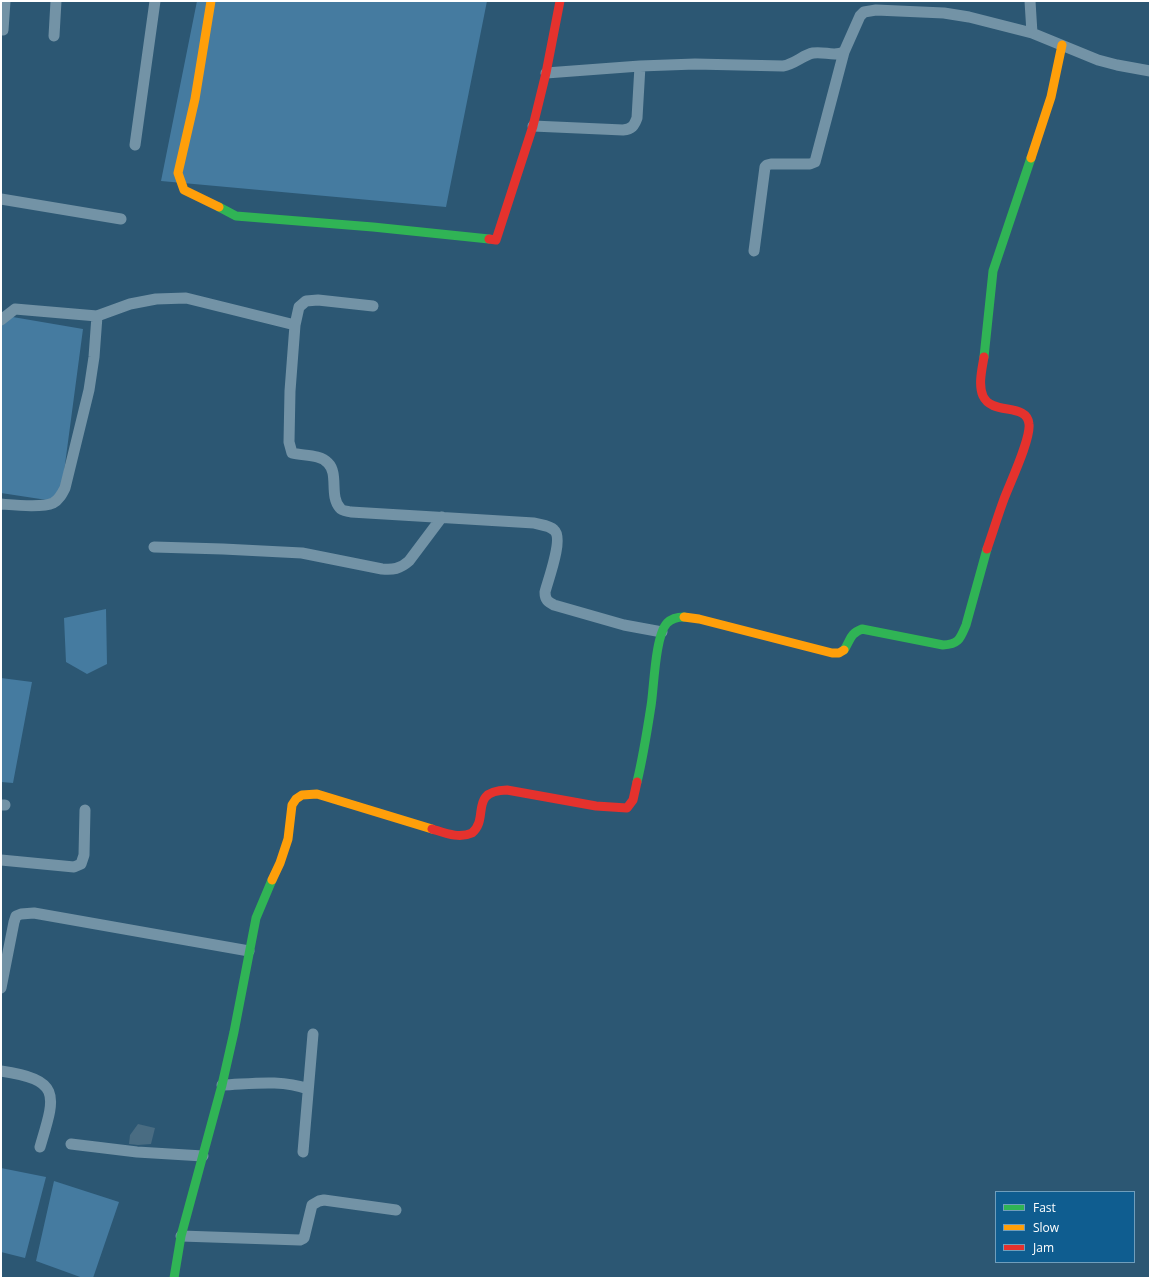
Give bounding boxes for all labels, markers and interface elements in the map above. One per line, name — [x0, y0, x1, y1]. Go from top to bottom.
legend — [995, 1191, 1135, 1263]
text: Fast — [1033, 1199, 1056, 1216]
text: Slow — [1033, 1219, 1059, 1236]
text: Jam — [1033, 1239, 1054, 1256]

